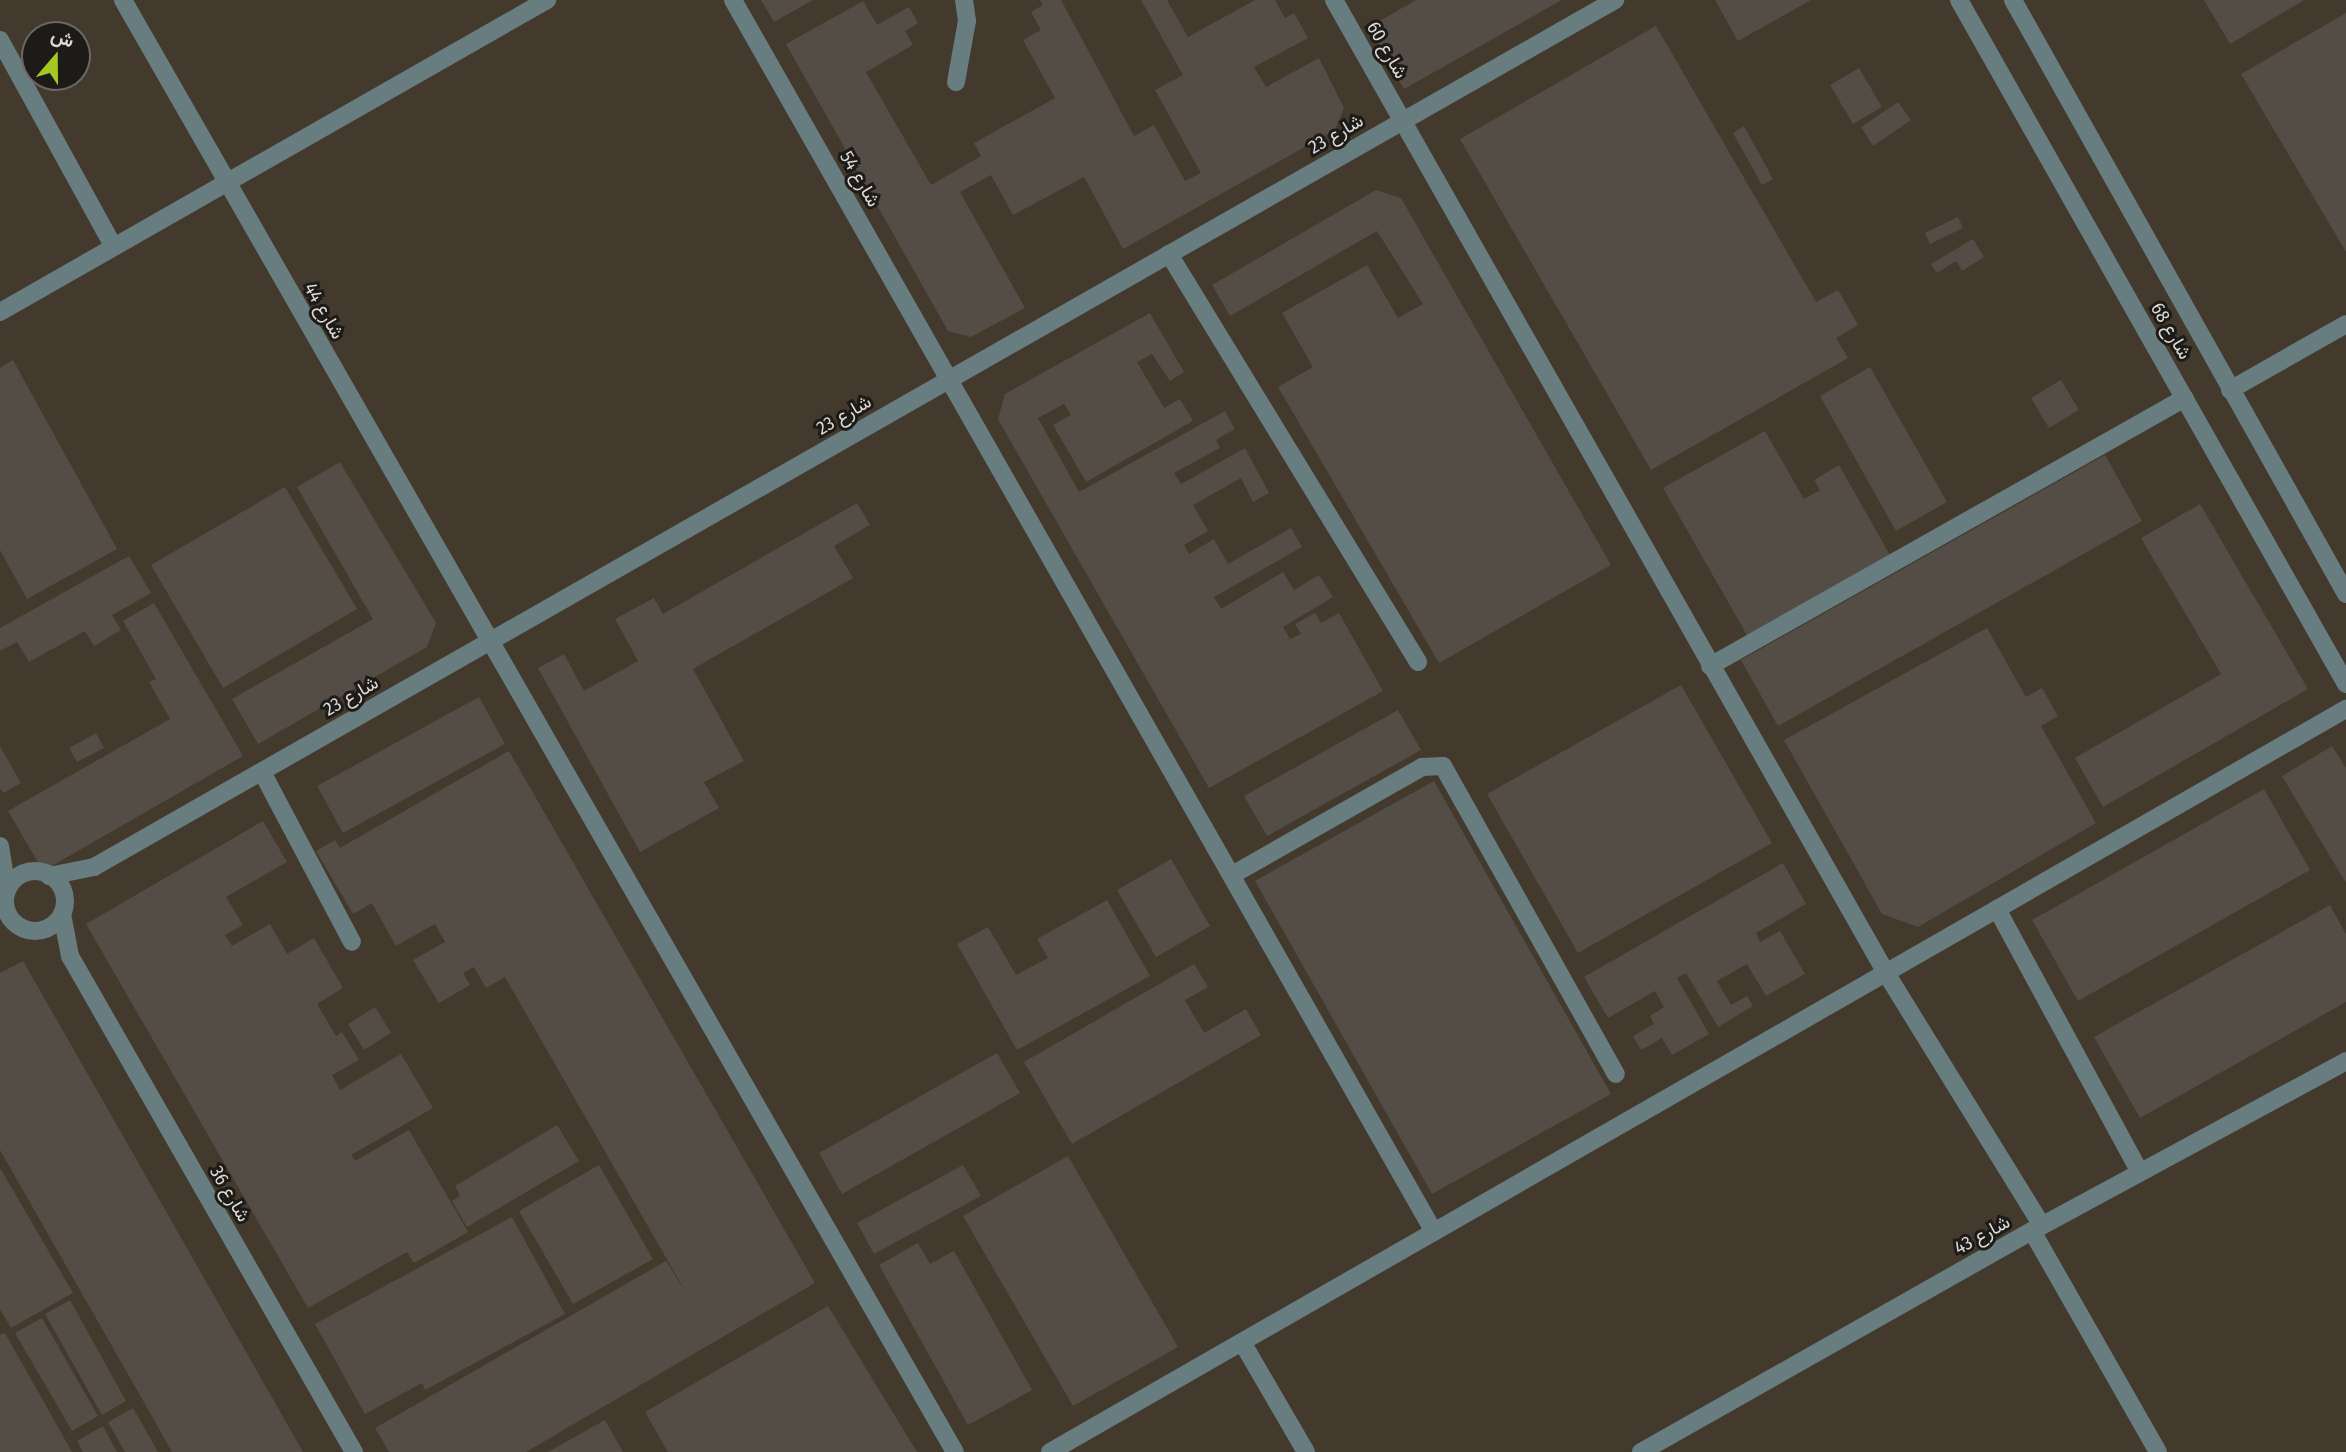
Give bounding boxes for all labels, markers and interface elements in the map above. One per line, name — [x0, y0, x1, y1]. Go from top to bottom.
street label: شارع 60 — [1362, 17, 1412, 83]
north arrow — [21, 21, 91, 91]
text: ش — [48, 23, 77, 52]
street label: شارع 23 — [1304, 109, 1368, 159]
street label: شارع 54 — [835, 147, 885, 211]
street label: شارع 44 — [299, 279, 349, 343]
street label: شارع 68 — [2146, 299, 2196, 363]
street label: شارع 23 — [812, 390, 876, 440]
street label: شارع 23 — [319, 671, 383, 721]
street label: شارع 36 — [205, 1162, 255, 1226]
street label: شارع 43 — [1950, 1210, 2014, 1260]

